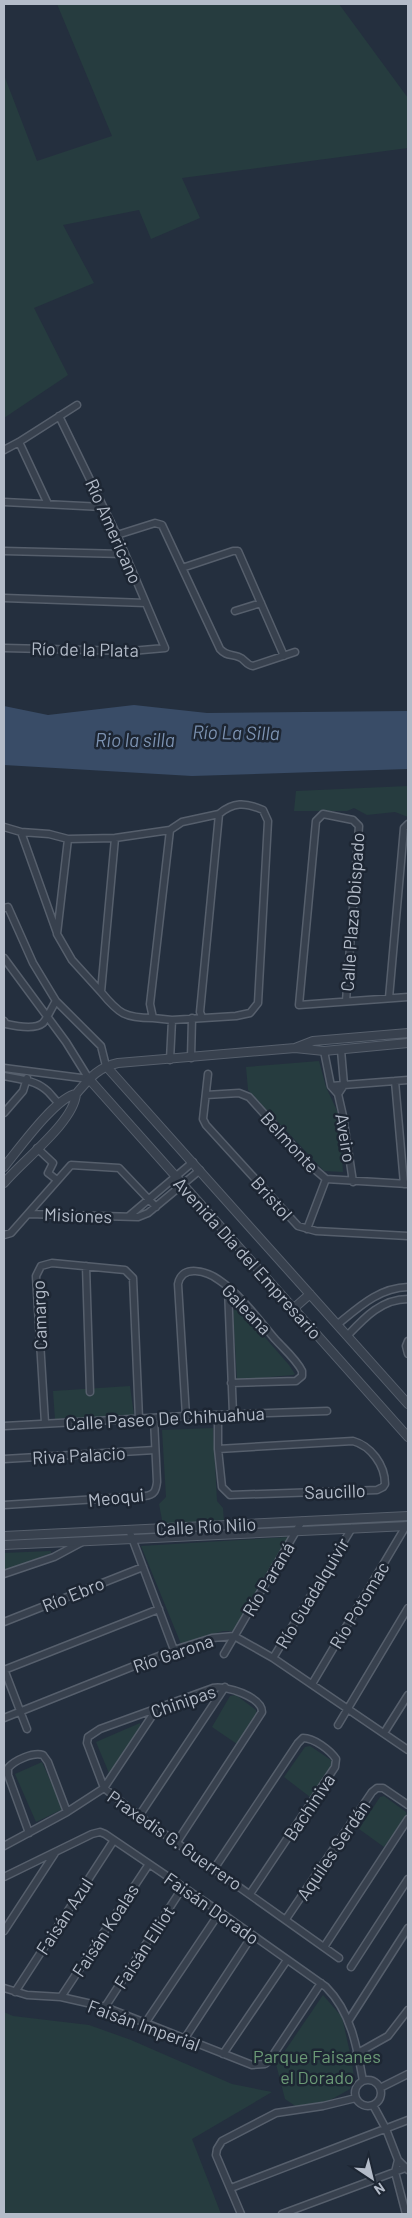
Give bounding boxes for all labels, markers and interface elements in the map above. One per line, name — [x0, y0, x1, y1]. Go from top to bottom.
street label: Río Americano — [81, 475, 147, 587]
street label: Río de la Plata — [31, 637, 139, 661]
water label: Río La Silla — [192, 720, 280, 744]
water label: Rio la silla — [95, 728, 175, 751]
street label: Calle Plaza Obispado — [335, 832, 369, 992]
street label: Belmonte — [256, 1107, 324, 1177]
street label: Aveiro — [331, 1112, 361, 1164]
street label: Avenida Día del Empresario — [169, 1172, 327, 1344]
street label: Bristol — [247, 1172, 297, 1224]
street label: Misiones — [44, 1203, 112, 1227]
street label: Galeana — [218, 1279, 276, 1339]
street label: Camargo — [27, 1280, 51, 1350]
street label: Calle Paseo De Chihuahua — [65, 1402, 265, 1434]
street label: Riva Palacio — [32, 1442, 126, 1468]
street label: Saucillo — [304, 1479, 366, 1503]
street label: Meoqui — [87, 1483, 145, 1511]
street label: Calle Río Nilo — [155, 1512, 257, 1540]
street label: Río Guadalquivir — [270, 1533, 354, 1652]
street label: Río Paraná — [237, 1538, 299, 1620]
street label: Río Potomac — [324, 1557, 394, 1653]
street label: Río Ebro — [39, 1572, 107, 1616]
street label: Río Garona — [130, 1629, 216, 1677]
street label: Chinipas — [148, 1680, 218, 1722]
street label: Bachiniva — [279, 1769, 339, 1845]
street label: Praxedis G. Guerrero — [103, 1785, 247, 1895]
street label: Aquiles Serdán — [291, 1796, 375, 1904]
street label: Faisán Dorado — [160, 1867, 264, 1949]
street label: Faisán Azul — [31, 1873, 97, 1959]
street label: Faisán Koalas — [67, 1879, 143, 1981]
street label: Faisán Elliot — [109, 1901, 179, 1993]
street label: Faisán Imperial — [85, 1994, 203, 2056]
park label: Parque Faisanes el Dorado — [253, 2045, 381, 2088]
north arrow — [347, 2153, 397, 2203]
text: N — [371, 2179, 388, 2199]

